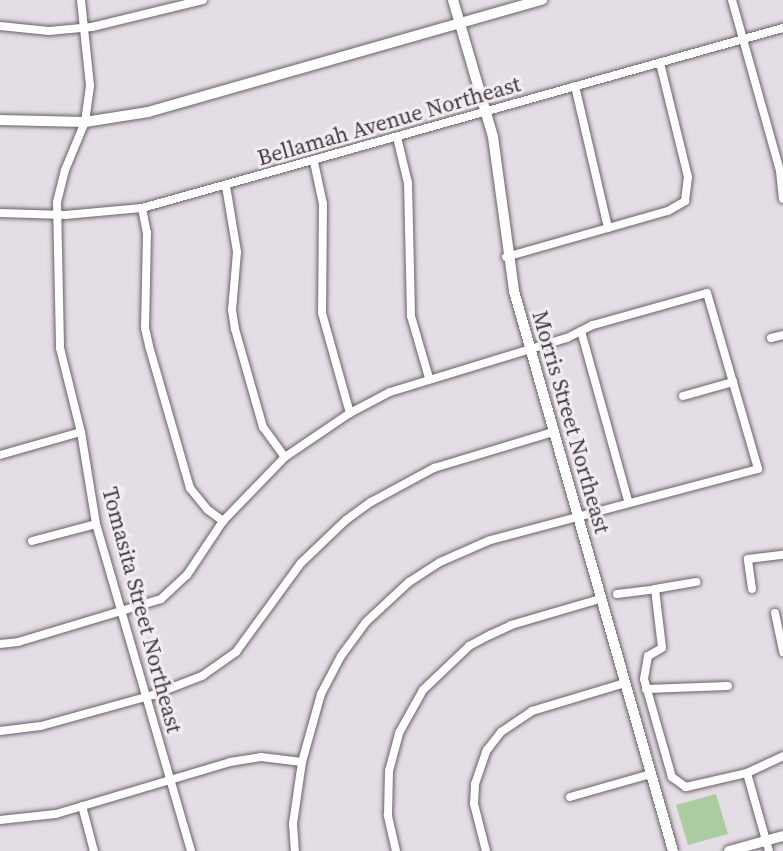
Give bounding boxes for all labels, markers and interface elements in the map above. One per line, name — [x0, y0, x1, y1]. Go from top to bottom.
street label: Bellamah Avenue Northeast — [254, 71, 524, 171]
street label: Morris Street Northeast — [527, 308, 615, 536]
street label: Tomasita Street Northeast — [96, 484, 188, 736]

